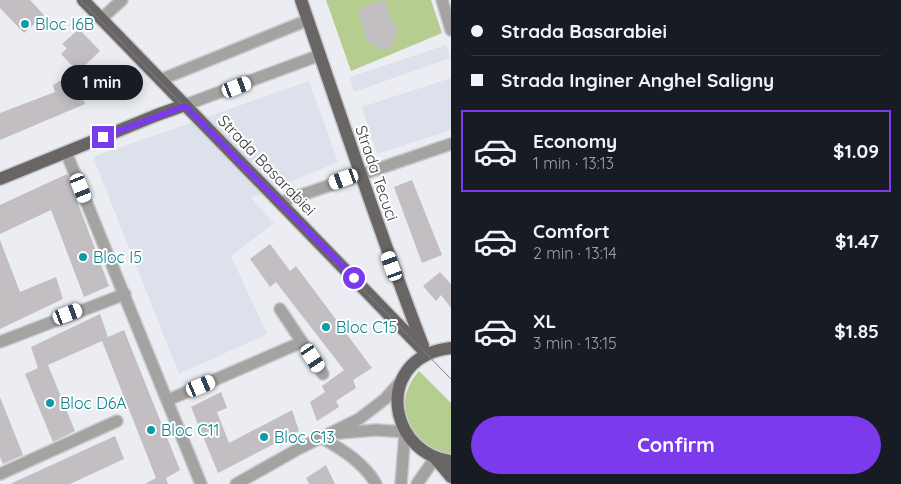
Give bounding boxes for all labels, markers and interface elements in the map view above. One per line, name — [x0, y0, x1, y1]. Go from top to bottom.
place label: Bloc I6B — [35, 14, 94, 34]
marker: Bloc I6B — [19, 18, 31, 30]
text: Strada Basarabiei — [501, 19, 667, 43]
callout: 1 min — [62, 64, 144, 100]
text: Strada Inginer Anghel Saligny — [501, 68, 774, 92]
text: 1 min — [83, 72, 121, 92]
car — [220, 75, 253, 99]
street label: Strada Basarabiei — [214, 110, 320, 220]
street label: Strada Tecuci — [351, 123, 403, 223]
route end — [92, 126, 114, 148]
icon: car — [473, 129, 518, 174]
text: Economy — [533, 129, 617, 153]
text: $1.09 — [833, 139, 879, 163]
text: 1 min · 13:13 — [533, 153, 614, 173]
car — [327, 167, 360, 191]
car — [68, 171, 93, 205]
icon: car — [473, 219, 518, 264]
text: Comfort — [533, 219, 610, 243]
text: $1.47 — [835, 229, 879, 253]
text: 2 min · 13:14 — [533, 243, 617, 263]
place label: Bloc I5 — [93, 247, 142, 267]
car — [379, 249, 404, 283]
marker: Bloc I5 — [77, 251, 89, 263]
route start — [343, 267, 365, 289]
car — [51, 302, 84, 326]
icon: car — [473, 309, 518, 354]
text: XL — [533, 309, 556, 333]
place label: Bloc C15 — [336, 317, 397, 337]
text: $1.85 — [834, 319, 879, 343]
marker: Bloc C15 — [320, 321, 332, 333]
text: 3 min · 13:15 — [533, 333, 617, 353]
car — [298, 341, 327, 375]
car — [184, 373, 217, 399]
place label: Bloc D6A — [60, 393, 127, 413]
marker: Bloc D6A — [44, 397, 56, 409]
button: Confirm — [471, 416, 881, 474]
place label: Bloc C11 — [161, 420, 220, 440]
marker: Bloc C11 — [145, 424, 157, 436]
place label: Bloc C13 — [274, 427, 335, 447]
marker: Bloc C13 — [258, 431, 270, 443]

